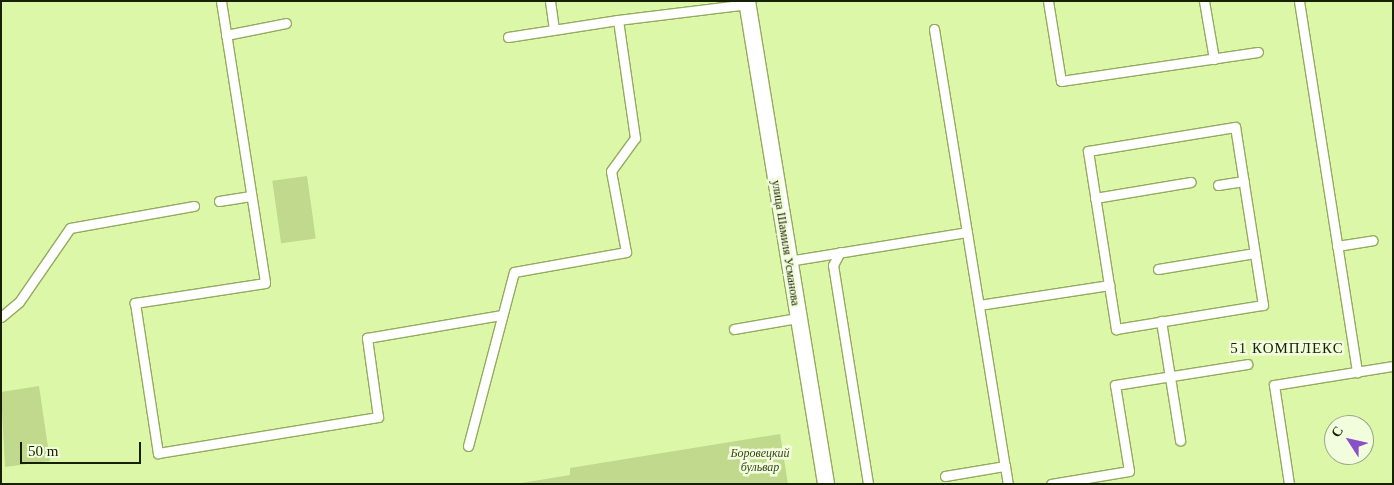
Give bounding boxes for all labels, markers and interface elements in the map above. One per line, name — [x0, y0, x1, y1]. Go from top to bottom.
street label: улица Шамиля Усманова — [768, 179, 802, 307]
district label: 51 КОМПЛЕКС — [1229, 340, 1345, 358]
north arrow — [1324, 415, 1374, 465]
text: С — [1328, 423, 1346, 440]
scale bar — [22, 432, 144, 464]
text: 50 m — [28, 443, 58, 459]
park label: Боровецкий бульвар — [730, 447, 790, 475]

